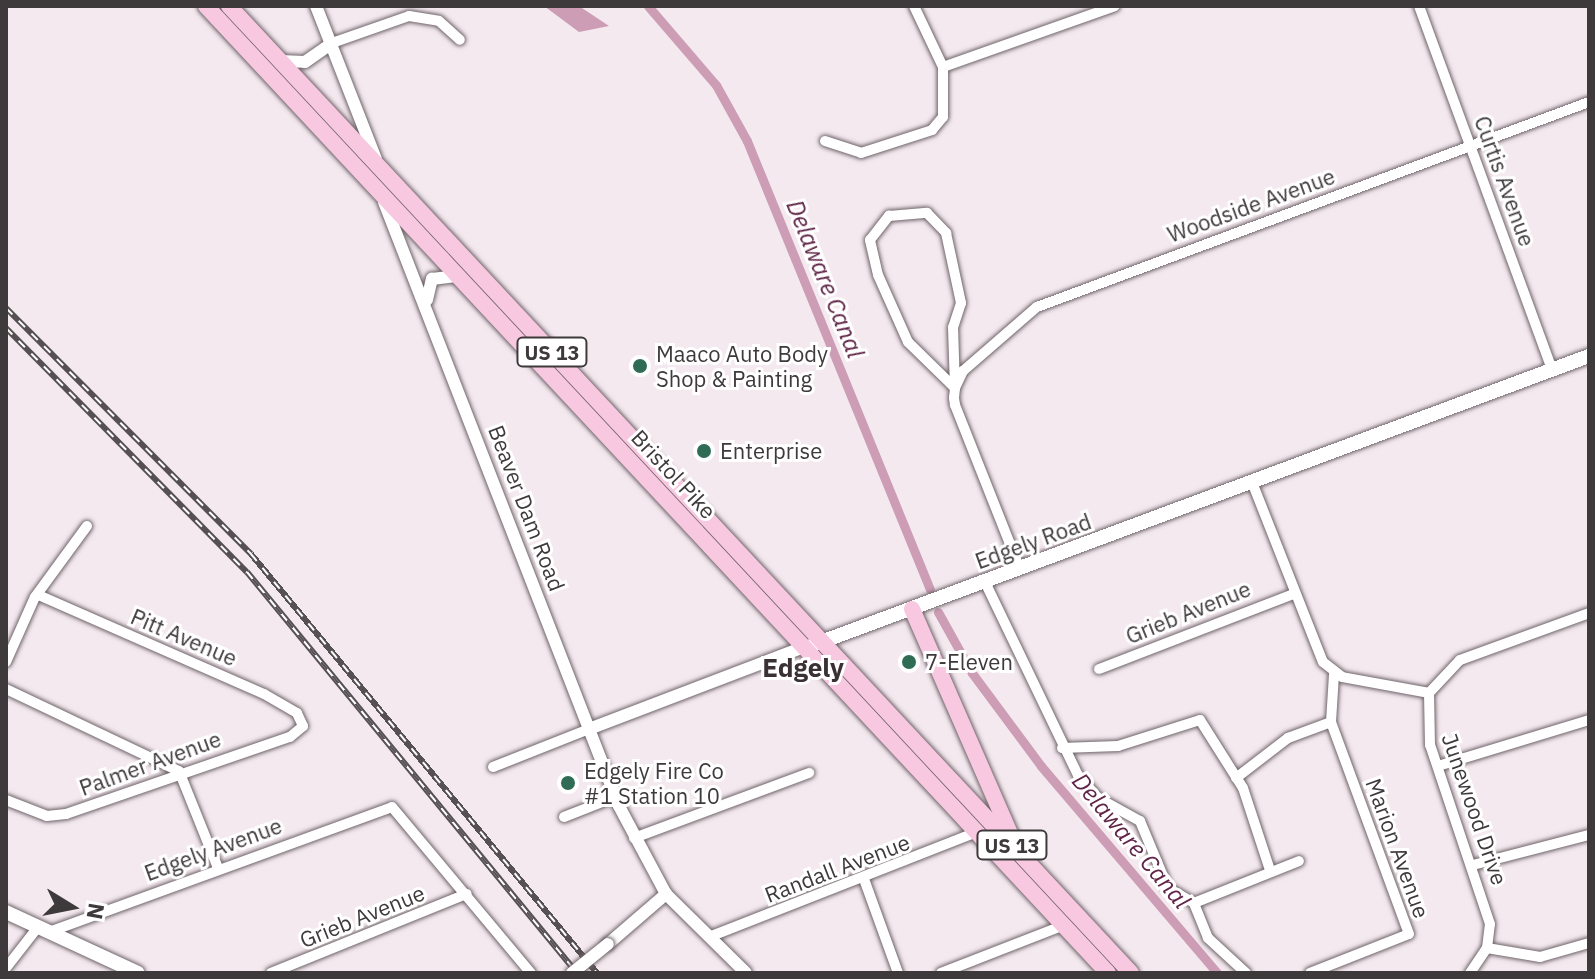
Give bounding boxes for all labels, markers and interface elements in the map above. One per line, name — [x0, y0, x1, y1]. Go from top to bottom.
street label: Curtis Avenue — [1469, 112, 1541, 250]
street label: Woodside Avenue — [1164, 162, 1338, 248]
water label: Delaware Canal — [780, 196, 870, 362]
road number: US 13 — [516, 336, 588, 368]
place label: Maaco Auto Body Shop & Painting — [656, 340, 828, 392]
marker: Maaco Auto Body Shop & Painting — [631, 357, 649, 375]
street label: Beaver Dam Road — [483, 421, 571, 595]
street label: Bristol Pike — [626, 424, 722, 524]
place label: Enterprise — [720, 438, 822, 464]
marker: Enterprise — [695, 442, 713, 460]
street label: Edgely Road — [971, 508, 1095, 574]
street label: Grieb Avenue — [1122, 575, 1254, 649]
street label: Pitt Avenue — [127, 603, 241, 671]
place label: 7-Eleven — [925, 649, 1013, 675]
district label: Edgely — [762, 652, 844, 684]
marker: 7-Eleven — [900, 653, 918, 671]
street label: Palmer Avenue — [76, 725, 224, 801]
street label: Junewood Drive — [1437, 730, 1513, 888]
place label: Edgely Fire Co #1 Station 10 — [584, 757, 724, 808]
water label: Delaware Canal — [1066, 767, 1196, 915]
marker: Edgely Fire Co #1 Station 10 — [559, 774, 577, 792]
street label: Marion Avenue — [1361, 775, 1435, 921]
street label: Edgely Avenue — [141, 812, 285, 886]
street label: Randall Avenue — [761, 828, 913, 908]
road number: US 13 — [976, 829, 1048, 861]
north arrow — [32, 867, 112, 947]
street label: Grieb Avenue — [296, 879, 428, 953]
text: N — [80, 901, 112, 922]

